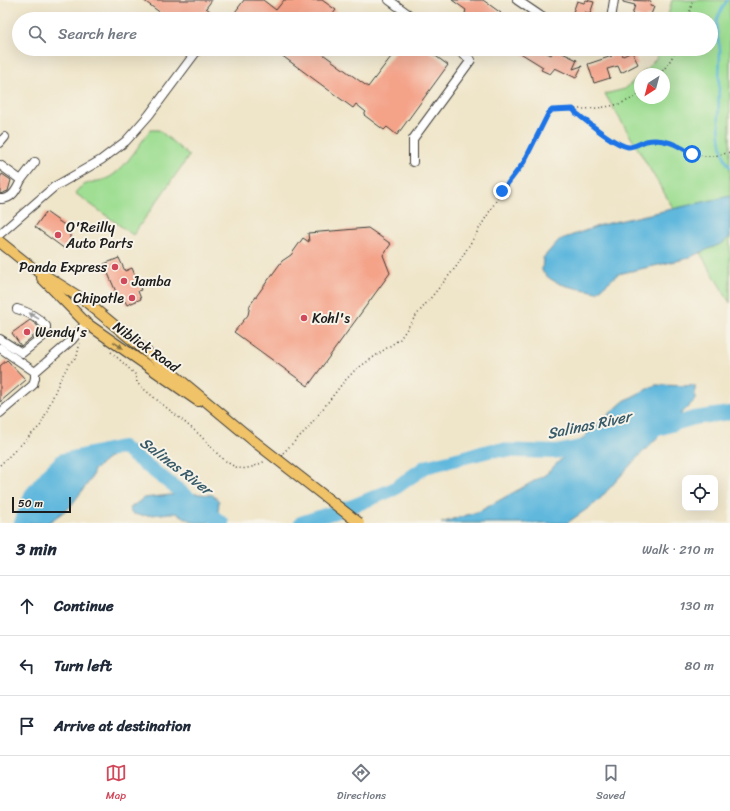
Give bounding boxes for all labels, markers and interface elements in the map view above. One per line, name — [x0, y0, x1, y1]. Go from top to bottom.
search box — [12, 12, 718, 56]
text: Search here — [58, 21, 137, 47]
icon: search — [26, 23, 48, 45]
north arrow — [634, 68, 670, 104]
route start — [683, 145, 701, 163]
route end — [493, 182, 511, 200]
place label: O'Reilly Auto Parts — [65, 215, 133, 256]
marker: O'Reilly Auto Parts — [53, 230, 63, 240]
place label: Panda Express — [19, 255, 108, 280]
marker: Panda Express — [110, 262, 120, 272]
place label: Jamba — [131, 269, 172, 294]
marker: Jamba — [119, 276, 129, 286]
place label: Chipotle — [73, 286, 124, 311]
marker: Chipotle — [127, 293, 137, 303]
place label: Kohl's — [312, 306, 350, 331]
one-way arrow — [28, 312, 40, 319]
marker: Kohl's — [299, 313, 309, 323]
street label: Niblick Road — [107, 315, 186, 380]
place label: Wendy's — [35, 320, 87, 345]
marker: Wendy's — [22, 327, 32, 337]
one-way arrow — [113, 341, 123, 349]
water label: Salinas River — [545, 403, 636, 447]
water label: Salinas River — [134, 430, 220, 504]
map controls — [682, 475, 718, 511]
button: locate — [682, 475, 718, 511]
text: 50 m — [18, 494, 43, 513]
scale bar — [12, 495, 71, 514]
text: 3 min — [16, 534, 57, 564]
text: Walk · 210 m — [642, 538, 714, 561]
text: Continue — [54, 593, 114, 619]
text: 130 m — [680, 594, 714, 617]
icon: ahead — [16, 595, 38, 617]
text: Turn left — [54, 653, 112, 679]
text: 80 m — [685, 654, 714, 677]
icon: left — [16, 655, 38, 677]
text: Arrive at destination — [54, 713, 191, 739]
icon: arrive — [16, 715, 38, 737]
tab: Map — [105, 762, 127, 805]
tab: Directions — [337, 762, 386, 805]
tab: Saved — [596, 762, 625, 805]

